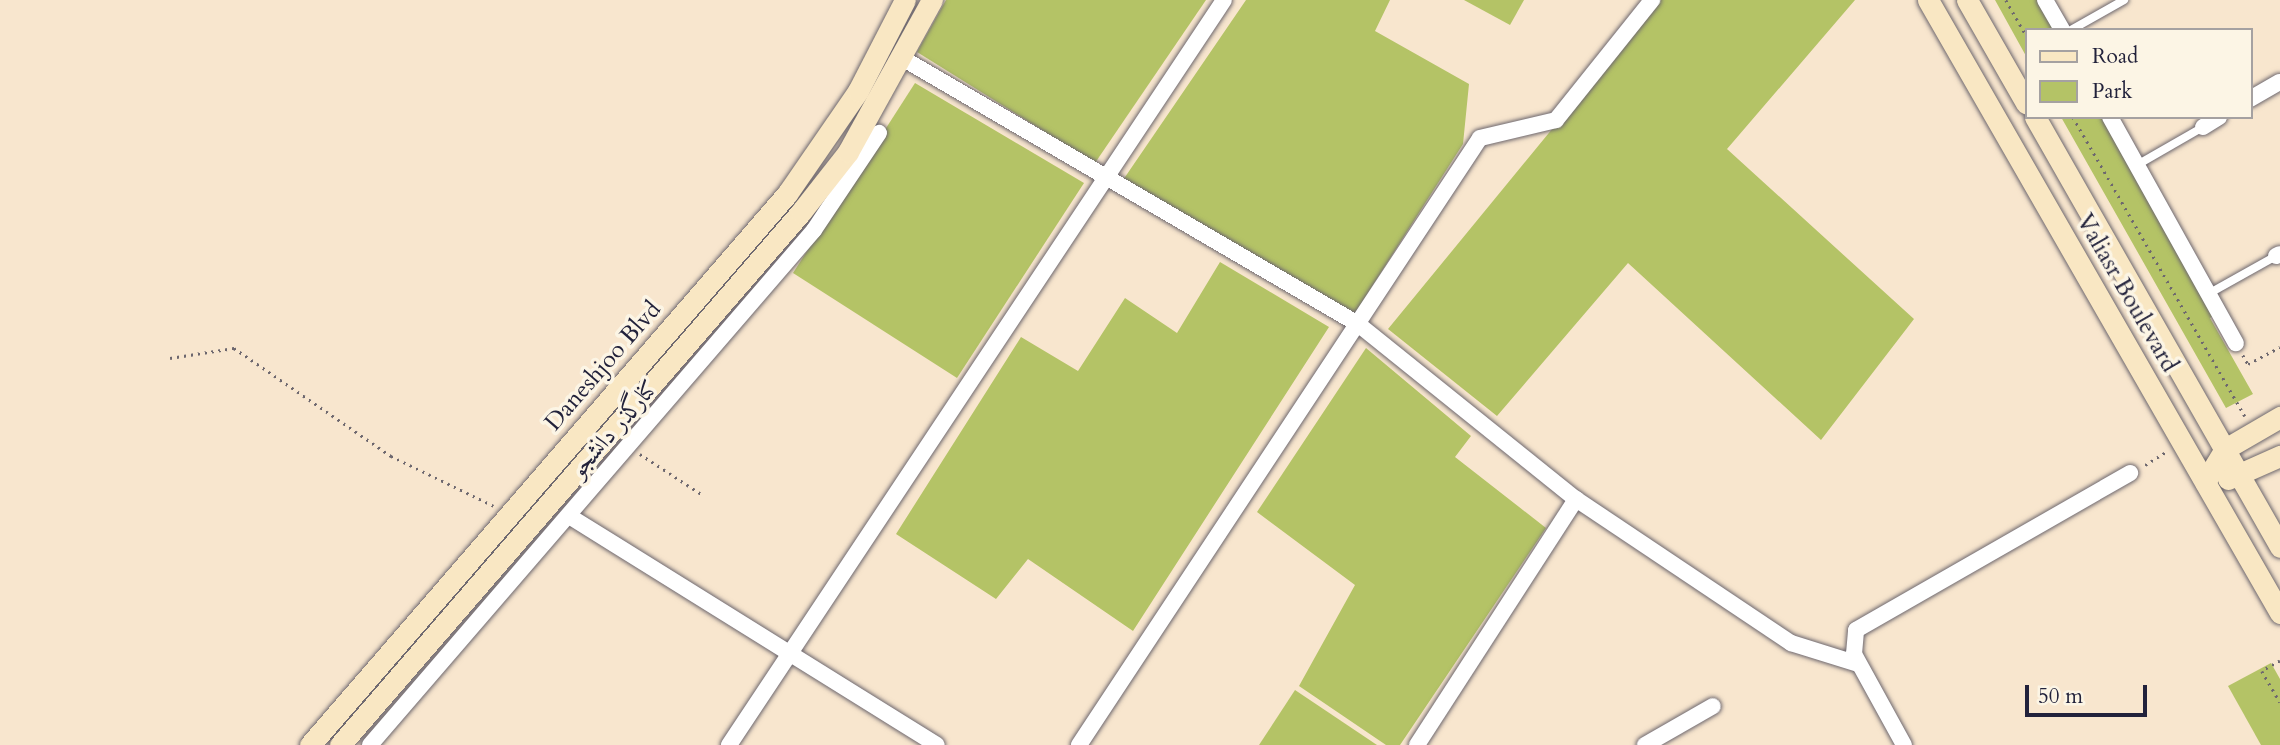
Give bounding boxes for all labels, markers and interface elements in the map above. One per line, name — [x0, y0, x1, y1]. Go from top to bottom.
legend — [2024, 28, 2252, 119]
text: Road — [2092, 42, 2138, 71]
text: Park — [2092, 77, 2132, 106]
street label: Valiasr Boulevard — [2070, 209, 2184, 377]
street label: Daneshjoo Blvd — [539, 295, 667, 437]
street label: کنارگذر دانشجو — [564, 374, 664, 484]
scale bar — [2028, 672, 2150, 716]
text: 50 m — [2038, 682, 2083, 711]

